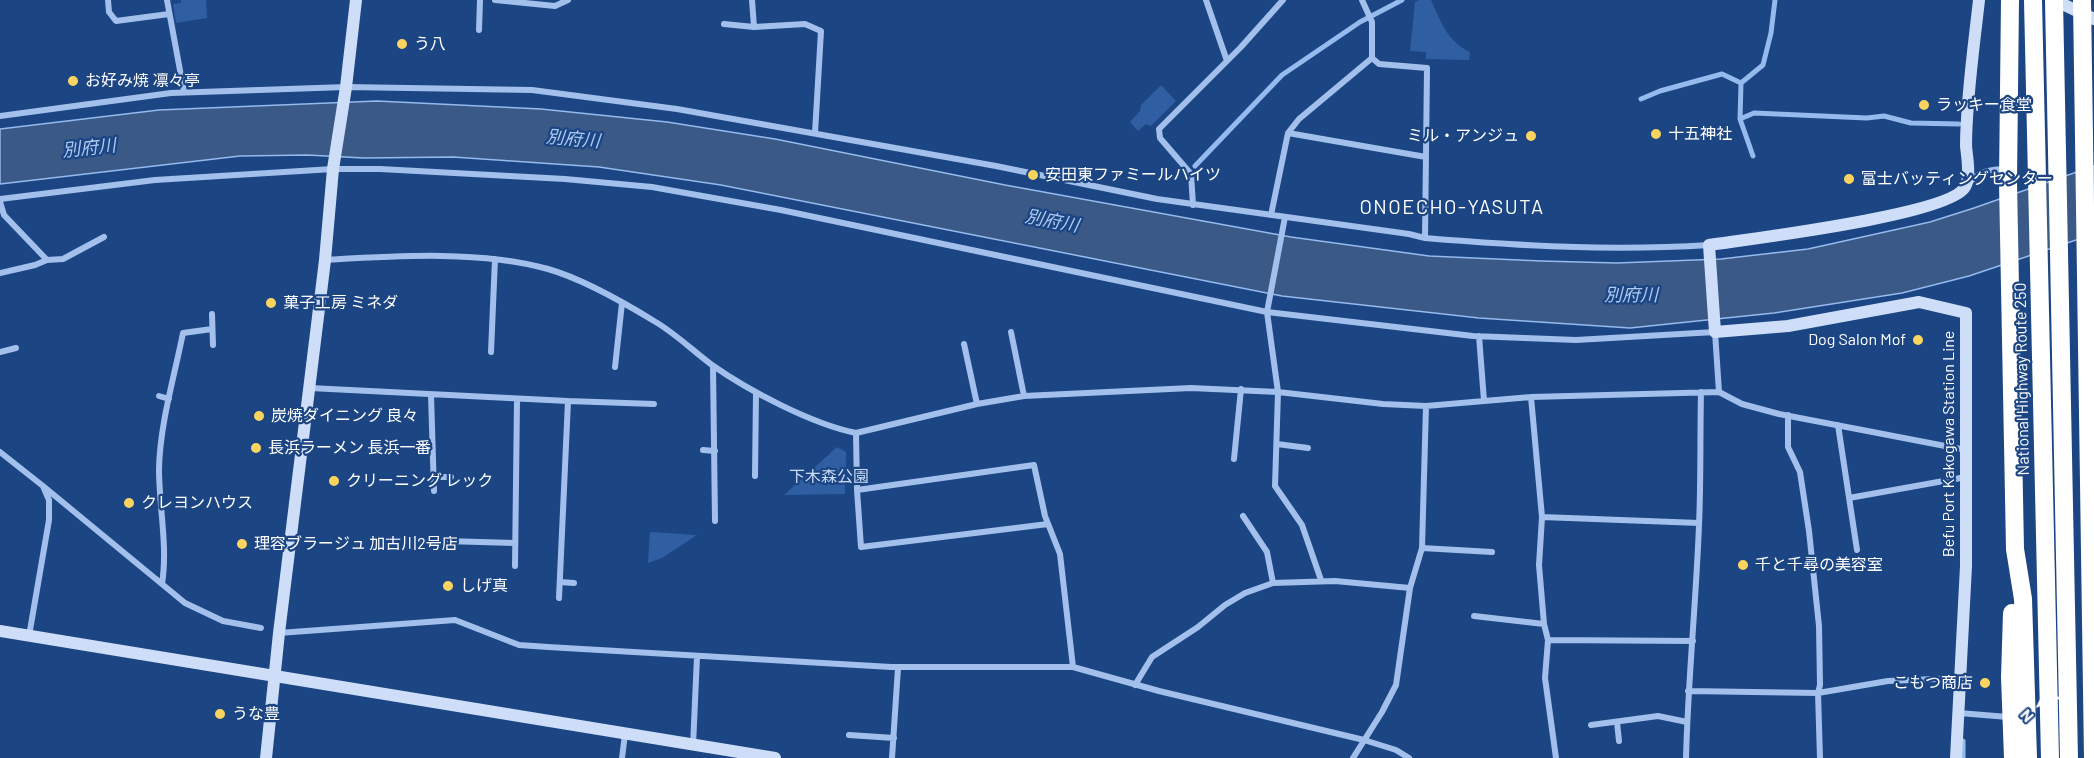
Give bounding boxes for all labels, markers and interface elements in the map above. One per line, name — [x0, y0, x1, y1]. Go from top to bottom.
place label: う八 — [414, 34, 446, 54]
marker: う八 — [395, 37, 409, 51]
place label: お好み焼 凛々亭 — [85, 71, 200, 91]
marker: お好み焼 凛々亭 — [66, 74, 80, 88]
place label: ラッキー食堂 — [1936, 95, 2032, 115]
marker: ラッキー食堂 — [1917, 98, 1931, 112]
place label: 十五神社 — [1668, 124, 1732, 144]
water label: 別府川 — [545, 126, 601, 152]
place label: ミル・アンジュ — [1407, 126, 1519, 146]
marker: 十五神社 — [1649, 127, 1663, 141]
marker: ミル・アンジュ — [1524, 129, 1538, 143]
water label: 別府川 — [61, 134, 117, 162]
place label: 安田東ファミールハイツ — [1045, 165, 1221, 185]
marker: 安田東ファミールハイツ — [1026, 168, 1040, 182]
place label: 富士バッティングセンター — [1861, 169, 2053, 189]
marker: 富士バッティングセンター — [1842, 172, 1856, 186]
district label: ONOECHO-YASUTA — [1359, 195, 1545, 219]
water label: 別府川 — [1023, 205, 1081, 237]
street label: National Highway Route 250 — [2011, 282, 2033, 476]
water label: 別府川 — [1604, 284, 1658, 306]
place label: 菓子工房 ミネダ — [283, 293, 398, 313]
marker: 菓子工房 ミネダ — [264, 296, 278, 310]
place label: Dog Salon Mof — [1808, 330, 1906, 350]
street label: Befu Port Kakogawa Station Line — [1939, 331, 1959, 557]
marker: Dog Salon Mof — [1911, 333, 1925, 347]
place label: 炭焼ダイニング 良々 — [271, 406, 418, 426]
marker: 炭焼ダイニング 良々 — [252, 409, 266, 423]
place label: 長浜ラーメン 長浜一番 — [268, 438, 431, 458]
marker: 長浜ラーメン 長浜一番 — [249, 441, 263, 455]
park label: 下木森公園 — [789, 467, 869, 487]
place label: クリーニング レック — [346, 471, 493, 491]
marker: クリーニング レック — [327, 474, 341, 488]
place label: クレヨンハウス — [141, 493, 253, 513]
marker: クレヨンハウス — [122, 496, 136, 510]
place label: 理容ブラージュ 加古川2号店 — [254, 534, 458, 554]
marker: 理容ブラージュ 加古川2号店 — [235, 537, 249, 551]
place label: 千と千尋の美容室 — [1755, 555, 1883, 575]
marker: 千と千尋の美容室 — [1736, 558, 1750, 572]
place label: しげ真 — [460, 576, 508, 596]
marker: しげ真 — [441, 579, 455, 593]
place label: こもつ商店 — [1893, 673, 1973, 693]
north arrow — [2010, 674, 2070, 734]
marker: こもつ商店 — [1978, 676, 1992, 690]
place label: うな豊 — [232, 704, 280, 724]
text: N — [2016, 706, 2037, 727]
marker: うな豊 — [213, 707, 227, 721]

